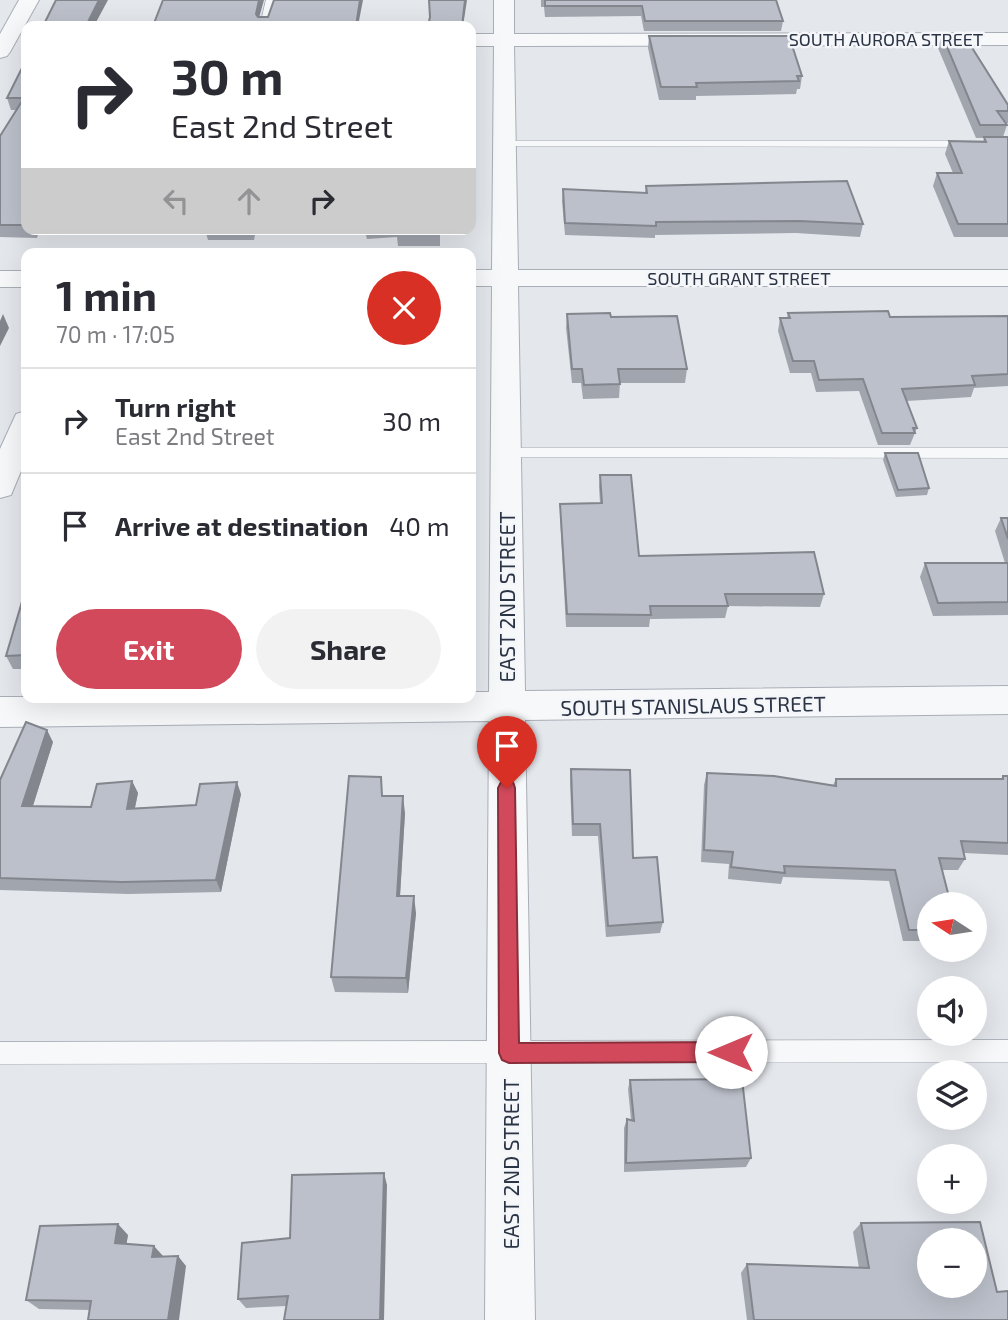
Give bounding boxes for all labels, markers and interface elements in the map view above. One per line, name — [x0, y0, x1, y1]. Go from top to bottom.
street label: SOUTH AURORA STREET — [789, 28, 984, 50]
text: 30 m — [171, 46, 283, 105]
icon: right — [56, 49, 147, 140]
text: East 2nd Street — [171, 106, 393, 144]
icon: left — [157, 182, 195, 220]
icon: ahead — [230, 182, 268, 220]
icon: right — [303, 182, 341, 220]
street label: SOUTH GRANT STREET — [647, 267, 831, 289]
text: 1 min — [56, 269, 157, 319]
button: close — [367, 271, 441, 345]
text: 70 m · 17:05 — [56, 320, 175, 348]
text: Turn right — [115, 391, 236, 422]
icon: right — [56, 402, 94, 440]
text: 30 m — [382, 405, 441, 436]
text: East 2nd Street — [115, 422, 275, 450]
icon: arrive — [56, 507, 94, 545]
text: Arrive at destination — [115, 510, 368, 541]
text: 40 m — [389, 510, 450, 541]
street label: EAST 2ND STREET — [494, 512, 519, 682]
button: Exit — [56, 609, 242, 689]
button: Share — [256, 609, 441, 689]
street label: SOUTH STANISLAUS STREET — [560, 690, 826, 720]
pin — [477, 716, 537, 788]
icon: arrive — [488, 727, 526, 765]
north arrow — [917, 892, 987, 962]
map controls — [917, 892, 987, 1298]
button: sound — [917, 976, 987, 1046]
position arrow — [694, 1015, 768, 1089]
button: layers — [917, 1060, 987, 1130]
street label: EAST 2ND STREET — [498, 1079, 523, 1249]
button: + — [917, 1144, 987, 1214]
button: − — [917, 1228, 987, 1298]

